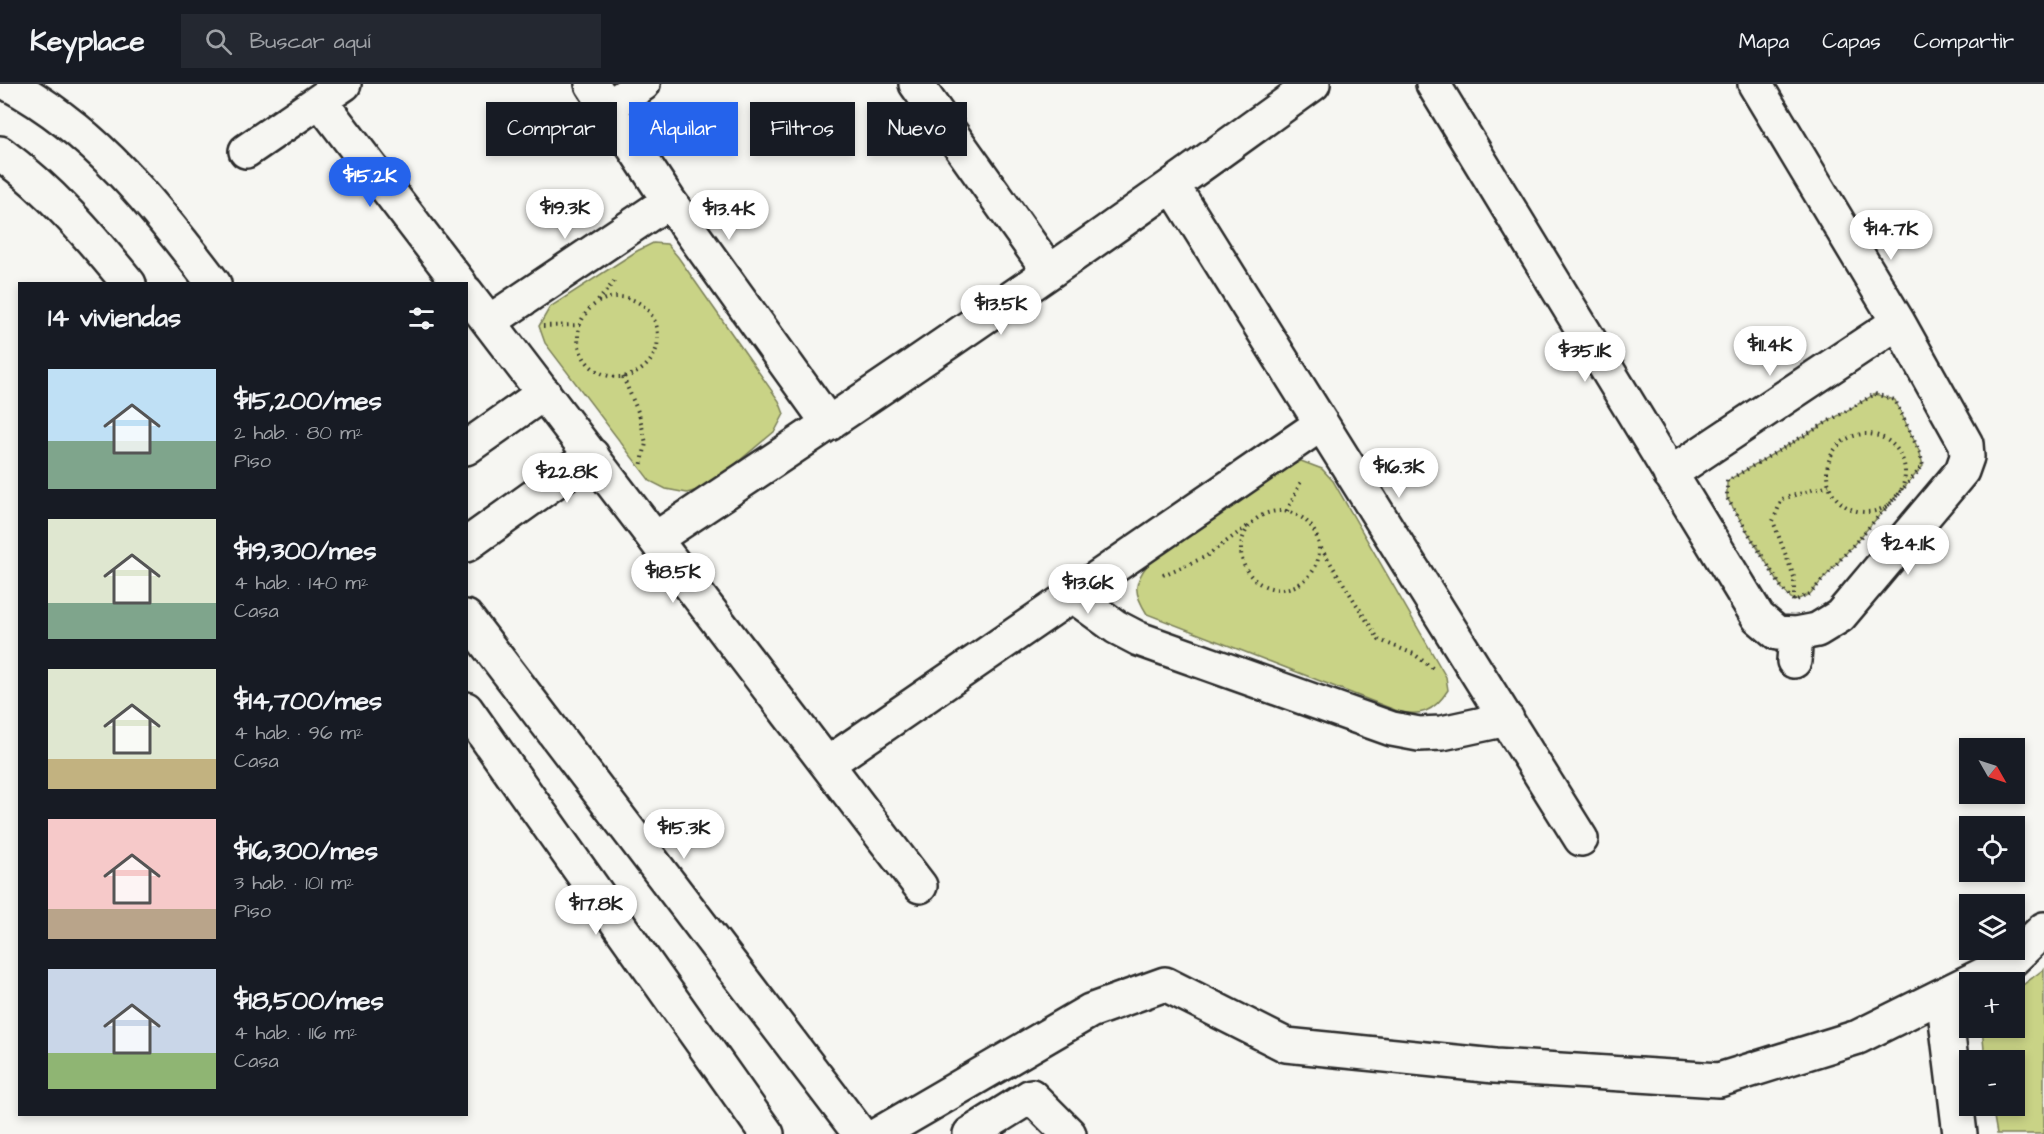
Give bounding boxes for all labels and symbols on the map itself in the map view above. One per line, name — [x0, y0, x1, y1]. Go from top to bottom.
pin: $15.2K — [321, 157, 419, 208]
pin: $19.3K — [516, 189, 614, 240]
pin: $13.4K — [680, 190, 778, 241]
pin: $14.7K — [1842, 210, 1940, 261]
pin: $13.5K — [952, 285, 1050, 336]
pin: $11.4K — [1721, 326, 1819, 377]
pin: $35.1K — [1536, 332, 1634, 383]
pin: $16.3K — [1350, 448, 1448, 499]
pin: $22.8K — [518, 453, 616, 504]
pin: $24.1K — [1859, 525, 1957, 576]
pin: $18.5K — [624, 553, 722, 604]
pin: $13.6K — [1039, 564, 1137, 615]
north arrow — [1959, 738, 2025, 804]
pin: $15.3K — [635, 809, 733, 860]
pin: $17.8K — [547, 885, 645, 936]

